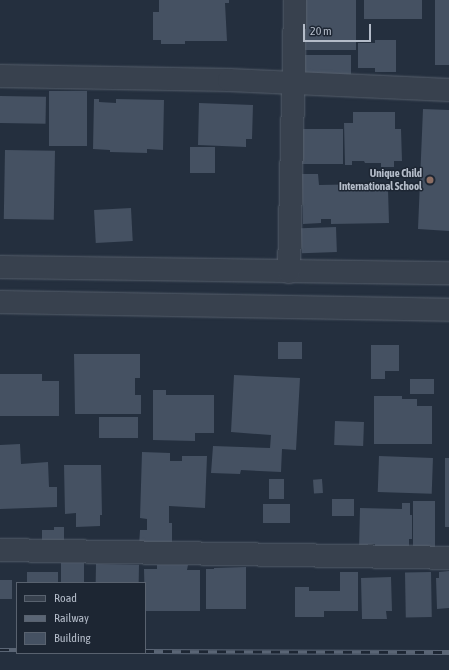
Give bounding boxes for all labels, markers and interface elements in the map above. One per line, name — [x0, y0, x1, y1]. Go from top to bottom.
scale bar — [305, 16, 373, 42]
text: 20 m — [310, 24, 332, 38]
place label: Unique Child International School — [339, 167, 422, 193]
marker: Unique Child International School — [425, 175, 435, 185]
legend — [16, 582, 146, 654]
text: Road — [54, 591, 77, 605]
text: Railway — [54, 611, 89, 625]
text: Building — [54, 631, 91, 645]

